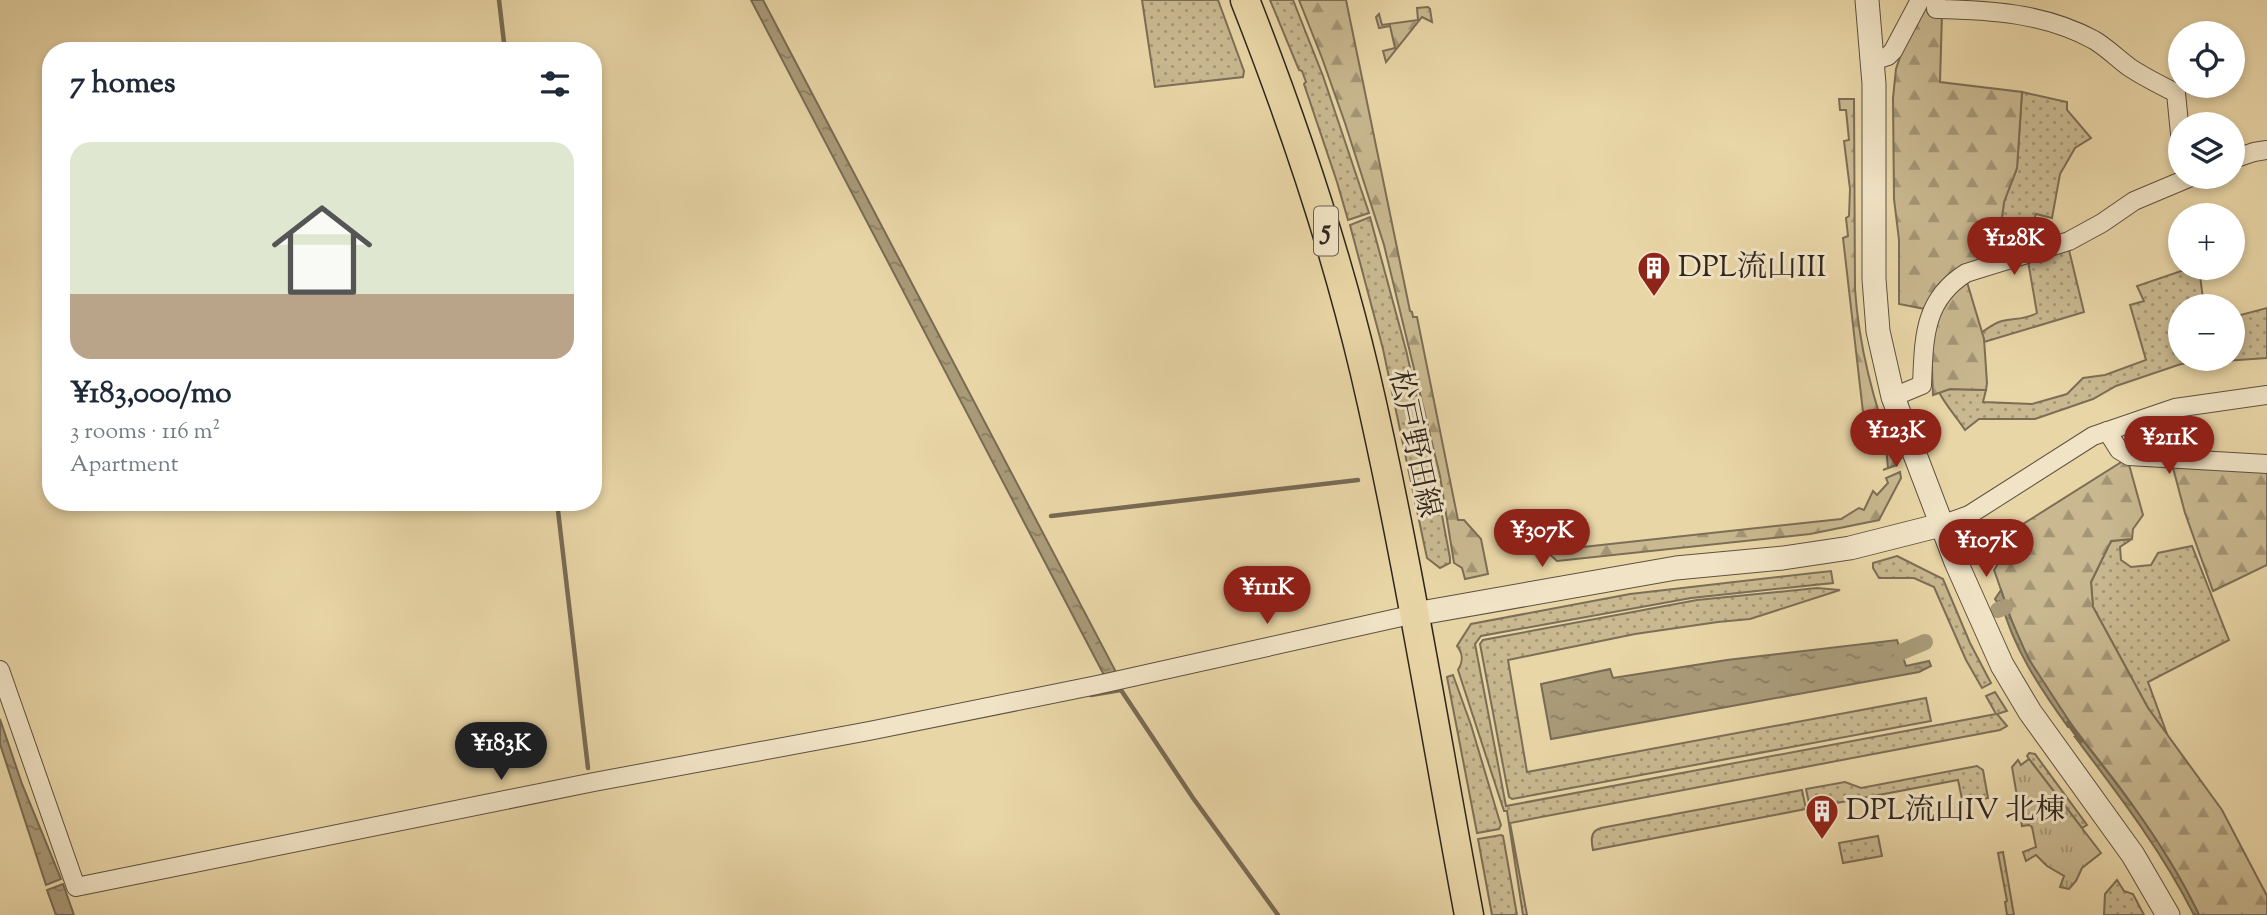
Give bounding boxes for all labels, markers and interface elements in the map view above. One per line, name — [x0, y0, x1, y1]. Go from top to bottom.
map controls — [2168, 21, 2245, 371]
button: locate — [2168, 21, 2245, 98]
text: 7 homes — [70, 63, 175, 106]
icon: filters — [536, 65, 574, 103]
button: layers — [2168, 112, 2245, 189]
icon: home — [259, 187, 385, 313]
button: + — [2168, 203, 2245, 280]
road number: 5 — [1314, 206, 1338, 256]
pin: ¥128K — [1965, 218, 2063, 277]
text: ¥128K — [1983, 223, 2045, 256]
place label: DPL流山III — [1678, 247, 1826, 290]
building icon: DPL流山III — [1635, 249, 1673, 298]
button: − — [2168, 294, 2245, 371]
street label: 松戸野田線 — [1376, 366, 1450, 522]
text: ¥183,000/mo — [70, 373, 232, 416]
pin: ¥123K — [1847, 410, 1945, 469]
text: ¥123K — [1866, 415, 1926, 448]
text: 3 rooms · 116 m² — [70, 416, 220, 449]
pin: ¥211K — [2120, 416, 2218, 476]
text: ¥211K — [2140, 422, 2198, 455]
text: Apartment — [70, 449, 179, 482]
pin: ¥307K — [1493, 510, 1591, 569]
text: ¥307K — [1510, 515, 1574, 548]
pin: ¥107K — [1937, 520, 2035, 579]
text: ¥107K — [1955, 525, 2017, 558]
pin: ¥111K — [1218, 566, 1316, 626]
text: ¥111K — [1240, 572, 1294, 605]
pin: ¥183K — [452, 722, 550, 782]
text: ¥183K — [471, 728, 531, 761]
place label: DPL流山IV 北棟 — [1846, 790, 2065, 833]
building icon: DPL流山IV 北棟 — [1803, 792, 1841, 841]

